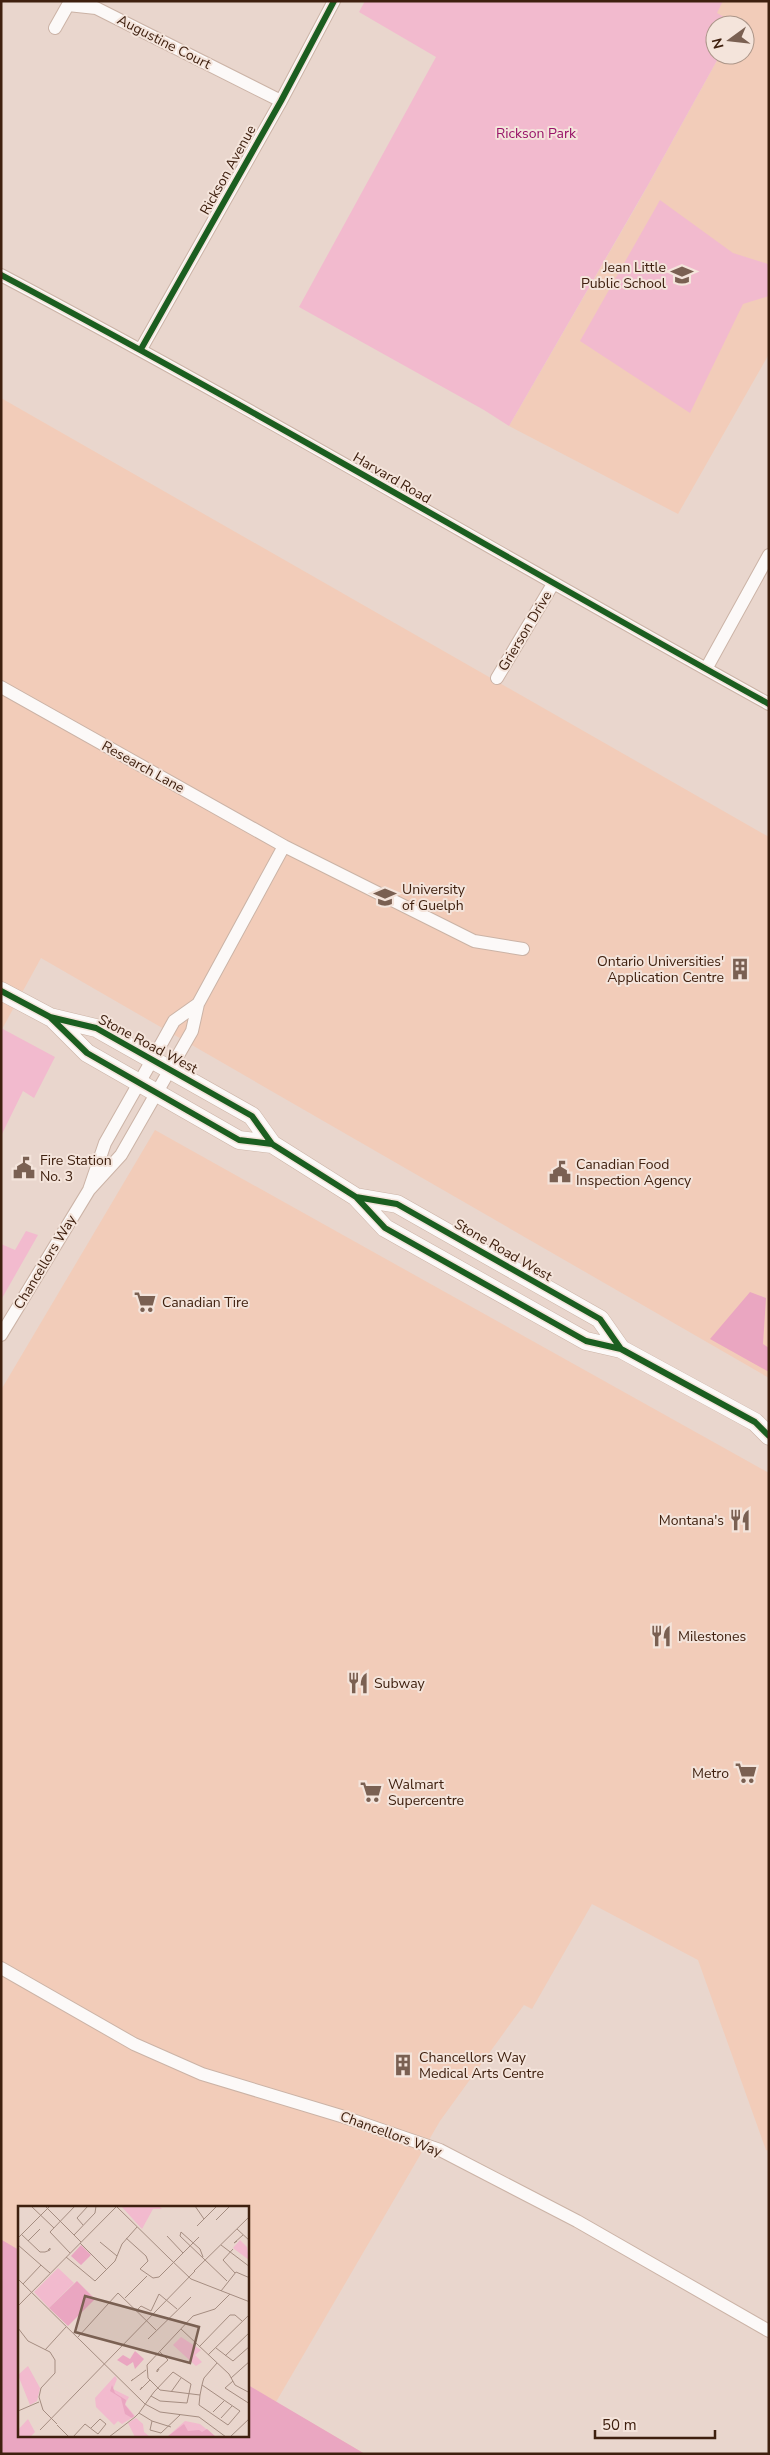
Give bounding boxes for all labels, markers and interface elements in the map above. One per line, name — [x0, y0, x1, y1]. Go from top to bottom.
street label: Augustine Court — [114, 10, 214, 74]
north arrow — [705, 15, 755, 65]
text: N — [707, 36, 728, 51]
street label: Rickson Avenue — [196, 122, 260, 218]
park label: Rickson Park — [496, 124, 577, 143]
place label: Jean Little Public School — [581, 258, 667, 293]
school or university icon: Jean Little Public School — [669, 262, 695, 288]
street label: Harvard Road — [349, 448, 435, 508]
street label: Grierson Drive — [494, 587, 556, 675]
street label: Research Lane — [98, 736, 188, 798]
place label: University of Guelph — [402, 880, 466, 915]
school or university icon: University of Guelph — [372, 884, 398, 910]
place label: Ontario Universities' Application Centre — [597, 952, 724, 987]
building icon: Ontario Universities' Application Centre — [727, 956, 753, 982]
street label: Stone Road West — [95, 1010, 201, 1078]
place label: Fire Station No. 3 — [40, 1151, 112, 1186]
public building icon: Fire Station No. 3 — [11, 1155, 37, 1181]
place label: Canadian Food Inspection Agency — [576, 1155, 692, 1190]
public building icon: Canadian Food Inspection Agency — [547, 1159, 573, 1185]
street label: Chancellors Way — [9, 1211, 81, 1313]
street label: Stone Road West — [451, 1214, 555, 1286]
supermarket icon: Canadian Tire — [132, 1289, 158, 1315]
place label: Canadian Tire — [162, 1293, 248, 1312]
restaurant icon: Montana's — [727, 1507, 753, 1533]
place label: Montana's — [659, 1511, 724, 1530]
restaurant icon: Milestones — [648, 1623, 674, 1649]
place label: Milestones — [678, 1627, 746, 1646]
restaurant icon: Subway — [345, 1670, 371, 1696]
place label: Subway — [374, 1674, 426, 1693]
supermarket icon: Metro — [733, 1760, 759, 1786]
place label: Metro — [692, 1764, 729, 1783]
place label: Walmart Supercentre — [388, 1775, 464, 1810]
supermarket icon: Walmart Supercentre — [358, 1779, 384, 1805]
place label: Chancellors Way Medical Arts Centre — [419, 2048, 544, 2083]
building icon: Chancellors Way Medical Arts Centre — [390, 2052, 416, 2078]
street label: Chancellors Way — [337, 2107, 445, 2161]
inset map — [18, 2206, 249, 2438]
scale bar — [595, 2408, 715, 2440]
text: 50 m — [602, 2415, 637, 2435]

